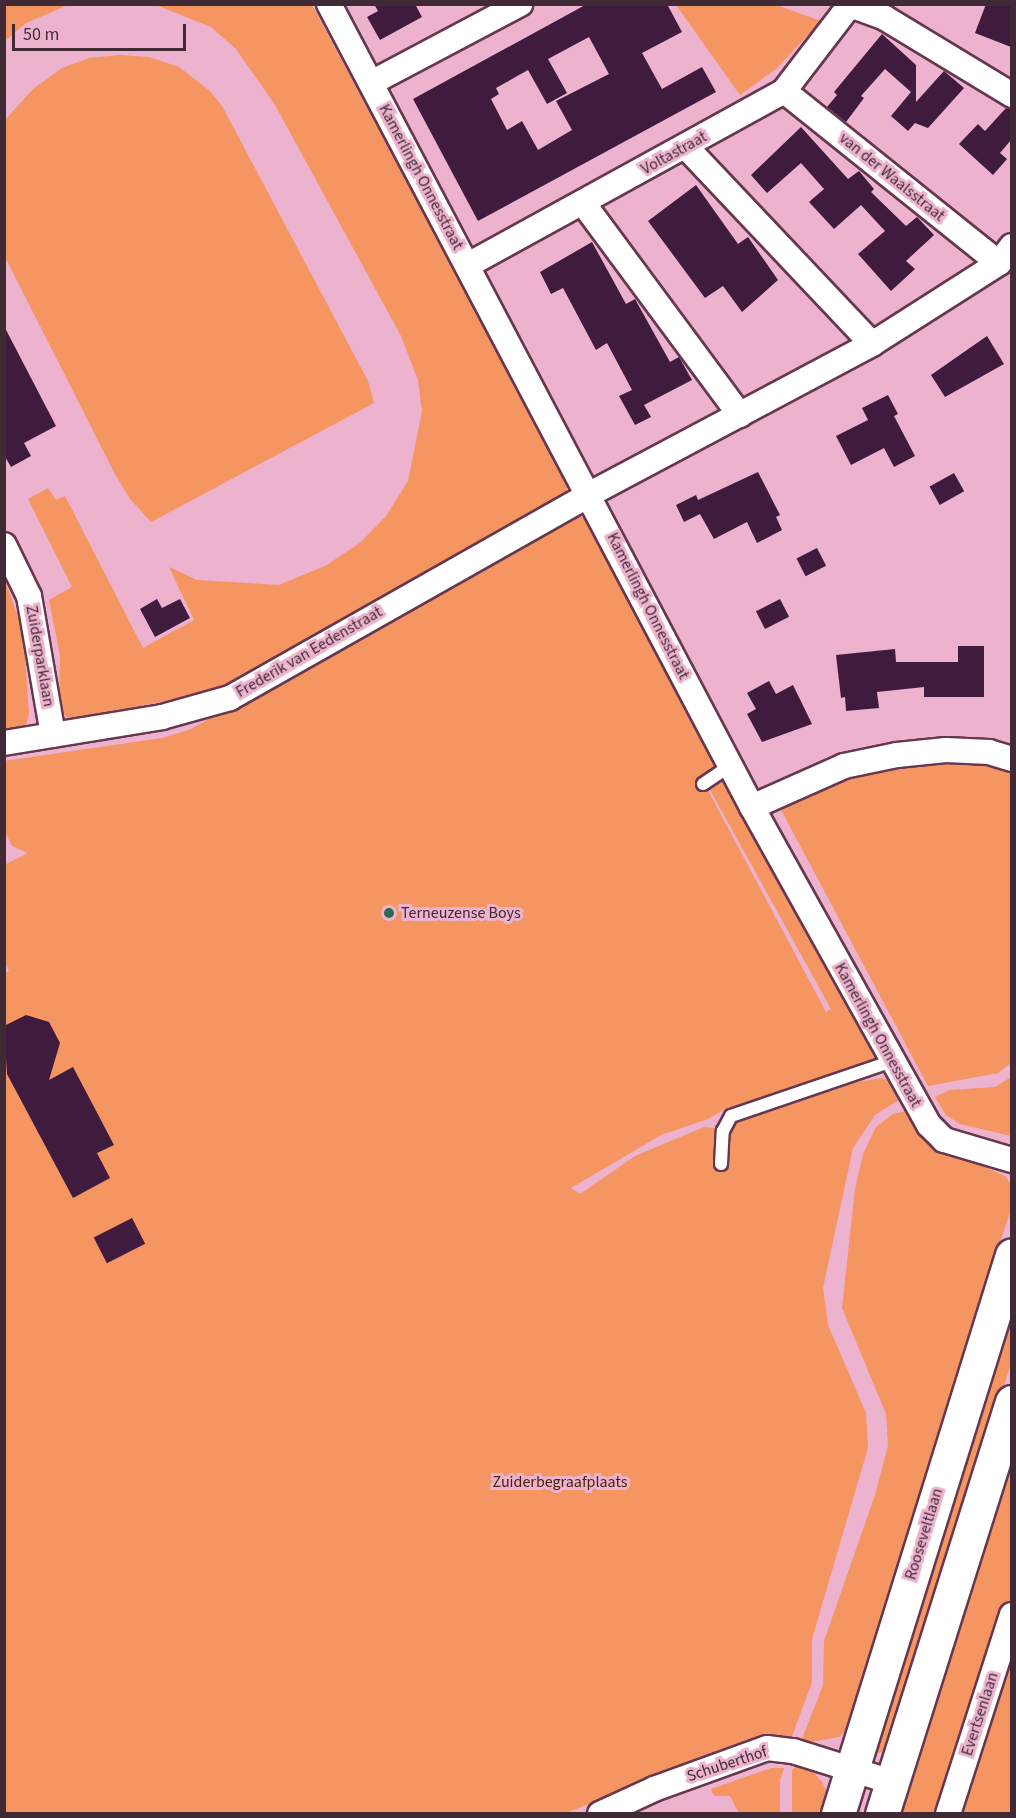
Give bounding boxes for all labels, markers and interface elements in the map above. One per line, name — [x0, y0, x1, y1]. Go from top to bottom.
scale bar — [15, 12, 189, 50]
text: 50 m — [23, 22, 59, 47]
street label: Kamerlingh Onnesstraat — [375, 101, 467, 253]
street label: Voltastraat — [638, 127, 710, 179]
street label: van der Waalsstraat — [835, 129, 949, 225]
street label: Kamerlingh Onnesstraat — [603, 530, 693, 682]
street label: Frederik van Eedenstraat — [233, 602, 385, 702]
street label: Zuiderparklaan — [22, 604, 58, 708]
place label: Terneuzense Boys — [401, 903, 521, 923]
marker: Terneuzense Boys — [382, 906, 396, 920]
street label: Kamerlingh Onnesstraat — [830, 960, 926, 1110]
park label: Zuiderbegraafplaats — [493, 1472, 627, 1492]
street label: Rooseveltlaan — [901, 1486, 947, 1582]
street label: Evertsenlaan — [957, 1670, 1003, 1758]
street label: Schuberthof — [685, 1742, 769, 1786]

